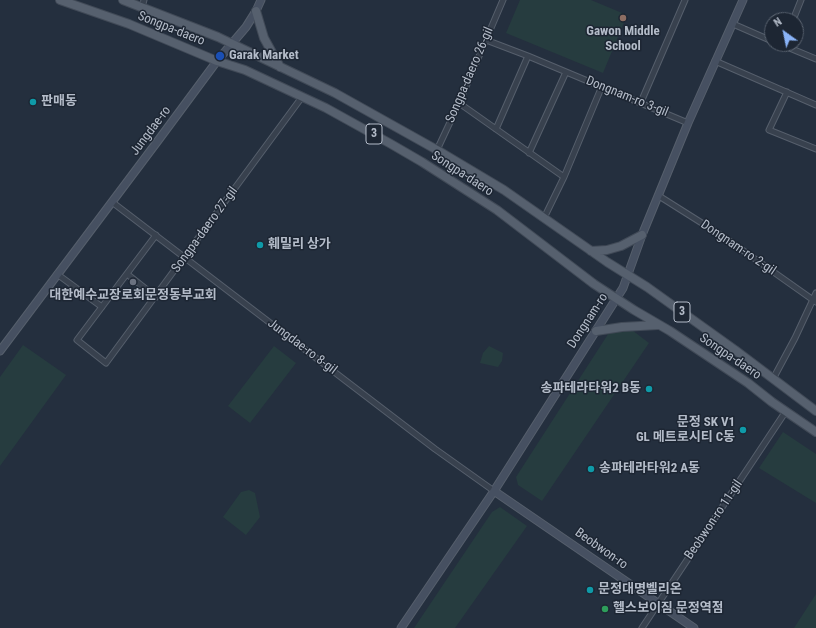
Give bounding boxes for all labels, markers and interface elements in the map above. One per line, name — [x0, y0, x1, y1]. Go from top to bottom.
street label: Songpa-daero — [135, 8, 207, 50]
north arrow — [764, 12, 804, 52]
marker: Gawon Middle School — [618, 13, 628, 23]
text: N — [771, 15, 784, 30]
place label: Gawon Middle School — [586, 24, 660, 55]
street label: Songpa-daero 26-gil — [443, 25, 497, 125]
place label: Garak Market — [229, 48, 299, 64]
marker: Garak Market — [214, 50, 226, 62]
street label: Dongnam-ro 3-gil — [583, 73, 671, 121]
place label: 판매동 — [41, 94, 77, 110]
marker: 판매동 — [28, 97, 38, 107]
street label: Jungdae-ro — [127, 103, 175, 159]
road number: 3 — [366, 124, 382, 144]
street label: Songpa-daero — [428, 148, 496, 200]
street label: Songpa-daero 27-gil — [169, 184, 241, 276]
street label: Dongnam-ro 2-gil — [697, 217, 779, 279]
place label: 훼밀리 상가 — [268, 237, 331, 253]
marker: 훼밀리 상가 — [255, 240, 265, 250]
marker: 대한예수교장로회문정동부교회 — [128, 277, 138, 287]
place label: 대한예수교장로회문정동부교회 — [49, 288, 217, 304]
street label: Dongnam-ro — [564, 291, 612, 351]
road number: 3 — [674, 302, 690, 322]
street label: Jungdae-ro 8-gil — [264, 316, 340, 378]
street label: Songpa-daero — [696, 331, 764, 383]
place label: 송파테라타워2 B동 — [540, 381, 641, 397]
marker: 송파테라타워2 B동 — [644, 384, 654, 394]
place label: 문정 SK V1 GL 메트로시티 C동 — [636, 415, 735, 446]
marker: 문정 SK V1 GL 메트로시티 C동 — [738, 425, 748, 435]
place label: 송파테라타워2 A동 — [599, 461, 700, 477]
marker: 송파테라타워2 A동 — [586, 464, 596, 474]
street label: Beobwon-ro 11-gil — [682, 477, 746, 563]
street label: Beobwon-ro — [572, 525, 630, 573]
place label: 문정대명벨리온 — [598, 582, 682, 598]
marker: 문정대명벨리온 — [585, 585, 595, 595]
place label: 헬스보이짐 문정역점 — [613, 601, 724, 617]
marker: 헬스보이짐 문정역점 — [600, 604, 610, 614]

